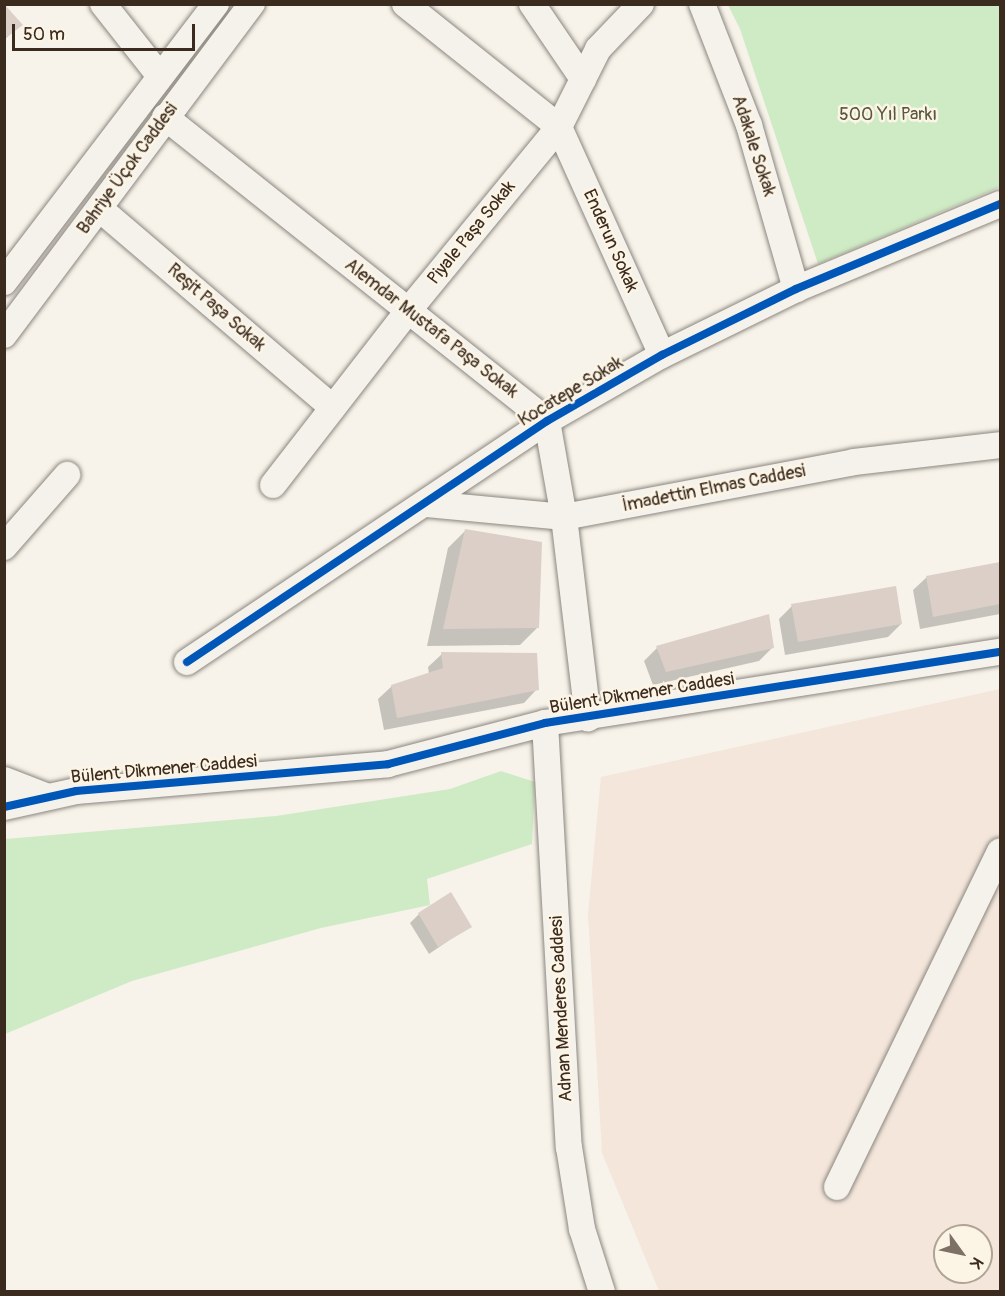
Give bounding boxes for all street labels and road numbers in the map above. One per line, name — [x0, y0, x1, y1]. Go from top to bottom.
street label: Adakale Sokak — [726, 93, 780, 199]
street label: Bahriye Üçok Caddesi — [73, 99, 183, 239]
street label: Piyale Paşa Sokak — [423, 177, 521, 289]
street label: Enderun Sokak — [578, 186, 642, 296]
street label: Alemdar Mustafa Paşa Sokak — [340, 255, 522, 403]
street label: Reşit Paşa Sokak — [162, 259, 270, 357]
street label: Kocatepe Sokak — [515, 352, 627, 432]
street label: İmadettin Elmas Caddesi — [621, 461, 807, 517]
street label: Bülent Dikmener Caddesi — [548, 669, 736, 719]
street label: Bülent Dikmener Caddesi — [70, 751, 258, 789]
street label: Adnan Menderes Caddesi — [546, 915, 578, 1103]

